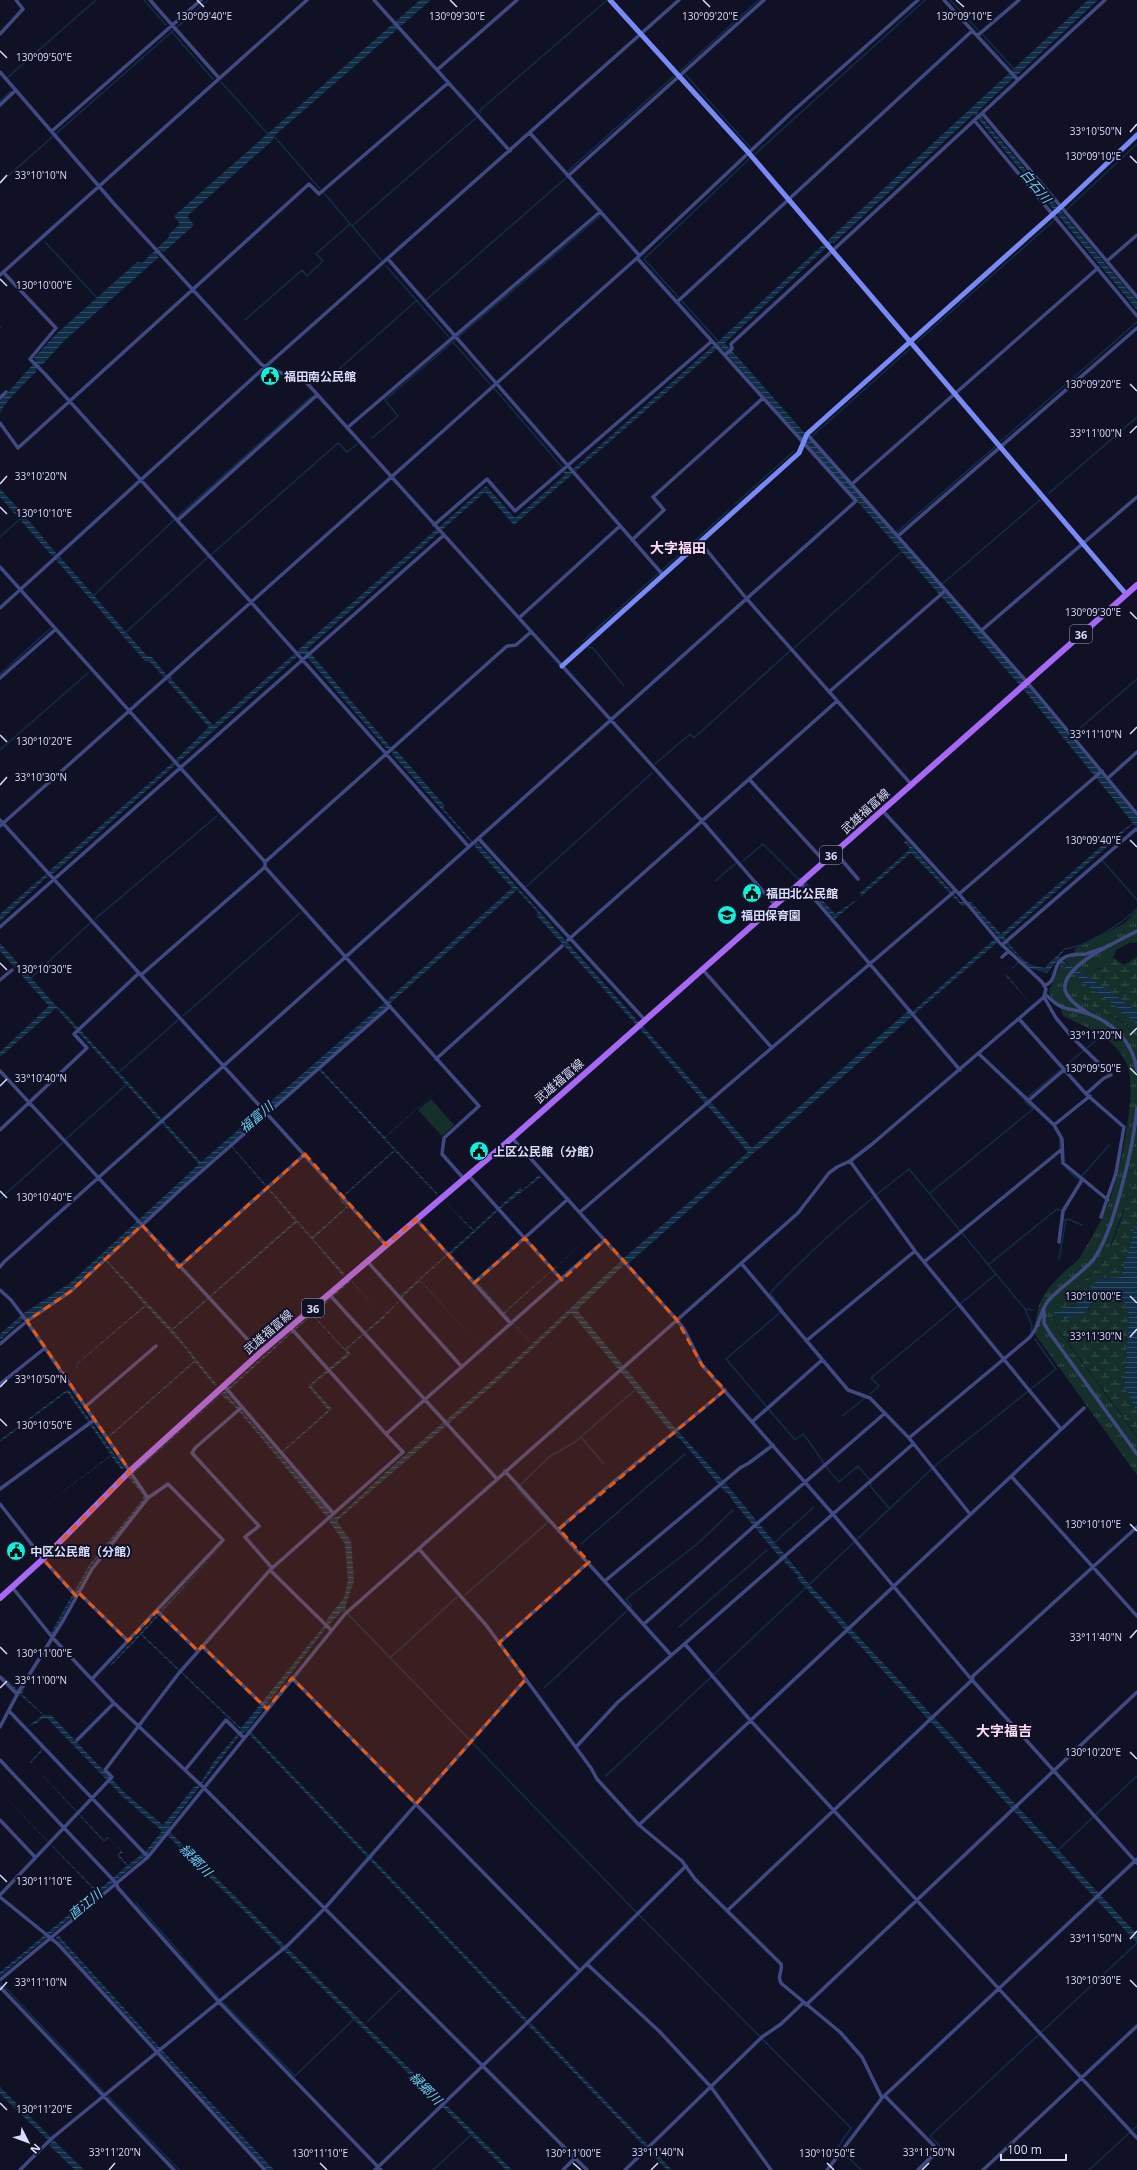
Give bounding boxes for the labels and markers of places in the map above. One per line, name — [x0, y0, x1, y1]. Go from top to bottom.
public building icon: 福田南公民館 — [259, 365, 281, 387]
place label: 福田南公民館 — [284, 368, 356, 385]
public building icon: 福田北公民館 — [741, 882, 763, 904]
place label: 福田北公民館 — [766, 885, 838, 902]
school or university icon: 福田保育園 — [716, 904, 738, 926]
place label: 福田保育園 — [741, 907, 801, 924]
public building icon: 上区公民館（分館） — [468, 1140, 490, 1162]
place label: 上区公民館（分館） — [493, 1143, 601, 1160]
public building icon: 中区公民館（分館） — [5, 1540, 27, 1562]
place label: 中区公民館（分館） — [30, 1543, 138, 1560]

